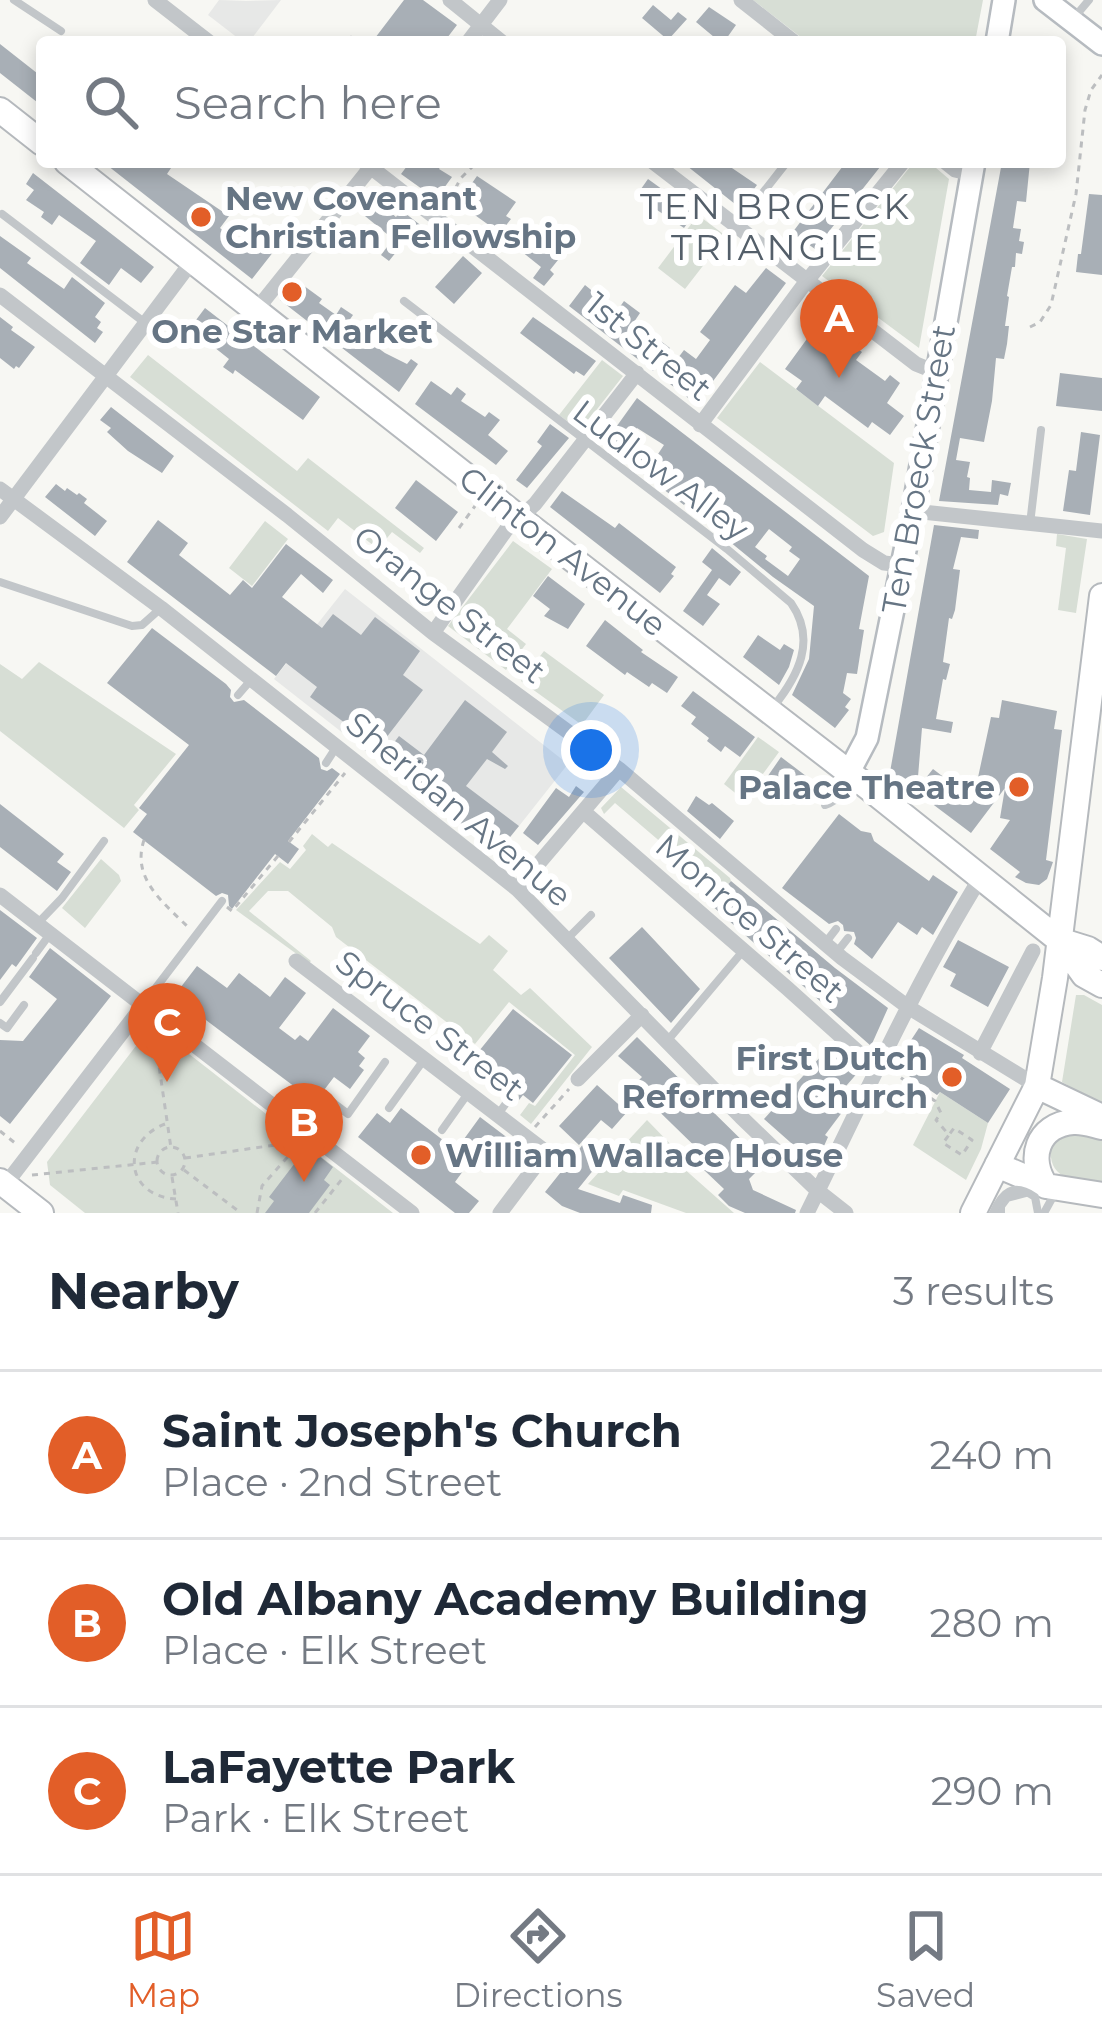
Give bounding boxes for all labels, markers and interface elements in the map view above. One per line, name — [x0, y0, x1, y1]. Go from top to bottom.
search box — [36, 36, 1066, 168]
icon: search — [78, 69, 144, 135]
text: Search here — [174, 75, 442, 130]
place label: New Covenant Christian Fellowship — [225, 178, 576, 256]
district label: TEN BROECK TRIANGLE — [640, 184, 912, 269]
marker: New Covenant Christian Fellowship — [188, 204, 214, 230]
marker: One Star Market — [279, 279, 305, 305]
pin: A — [800, 279, 878, 378]
street label: 1st Street — [578, 283, 720, 409]
place label: One Star Market — [151, 311, 433, 351]
street label: Ten Broeck Street — [873, 321, 963, 617]
street label: Ludlow Alley — [565, 391, 757, 549]
street label: Clinton Avenue — [451, 458, 675, 644]
street label: Orange Street — [346, 517, 554, 691]
street label: Sheridan Avenue — [338, 703, 580, 915]
your location — [561, 720, 621, 780]
place label: Palace Theatre — [738, 767, 995, 807]
marker: Palace Theatre — [1006, 774, 1032, 800]
street label: Monroe Street — [648, 825, 852, 1011]
street label: Spruce Street — [328, 941, 532, 1109]
pin: C — [128, 983, 206, 1082]
place label: First Dutch Reformed Church — [621, 1038, 928, 1116]
marker: First Dutch Reformed Church — [939, 1064, 965, 1090]
pin: B — [265, 1083, 343, 1182]
place label: William Wallace House — [445, 1135, 843, 1175]
marker: William Wallace House — [408, 1142, 434, 1168]
text: Nearby — [48, 1260, 239, 1322]
text: 3 results — [893, 1267, 1054, 1315]
text: Saint Joseph's Church — [162, 1403, 682, 1458]
text: A — [72, 1431, 102, 1479]
text: 240 m — [930, 1431, 1054, 1479]
text: Place · 2nd Street — [162, 1458, 502, 1506]
text: Old Albany Academy Building — [162, 1571, 869, 1626]
text: B — [72, 1599, 102, 1647]
text: 280 m — [930, 1599, 1054, 1647]
text: Place · Elk Street — [162, 1626, 487, 1674]
text: LaFayette Park — [162, 1739, 515, 1794]
text: C — [73, 1767, 101, 1815]
text: 290 m — [931, 1767, 1054, 1815]
text: Park · Elk Street — [162, 1794, 469, 1842]
tab: Map — [127, 1903, 200, 2015]
tab: Directions — [454, 1903, 623, 2015]
tab: Saved — [876, 1903, 975, 2015]

